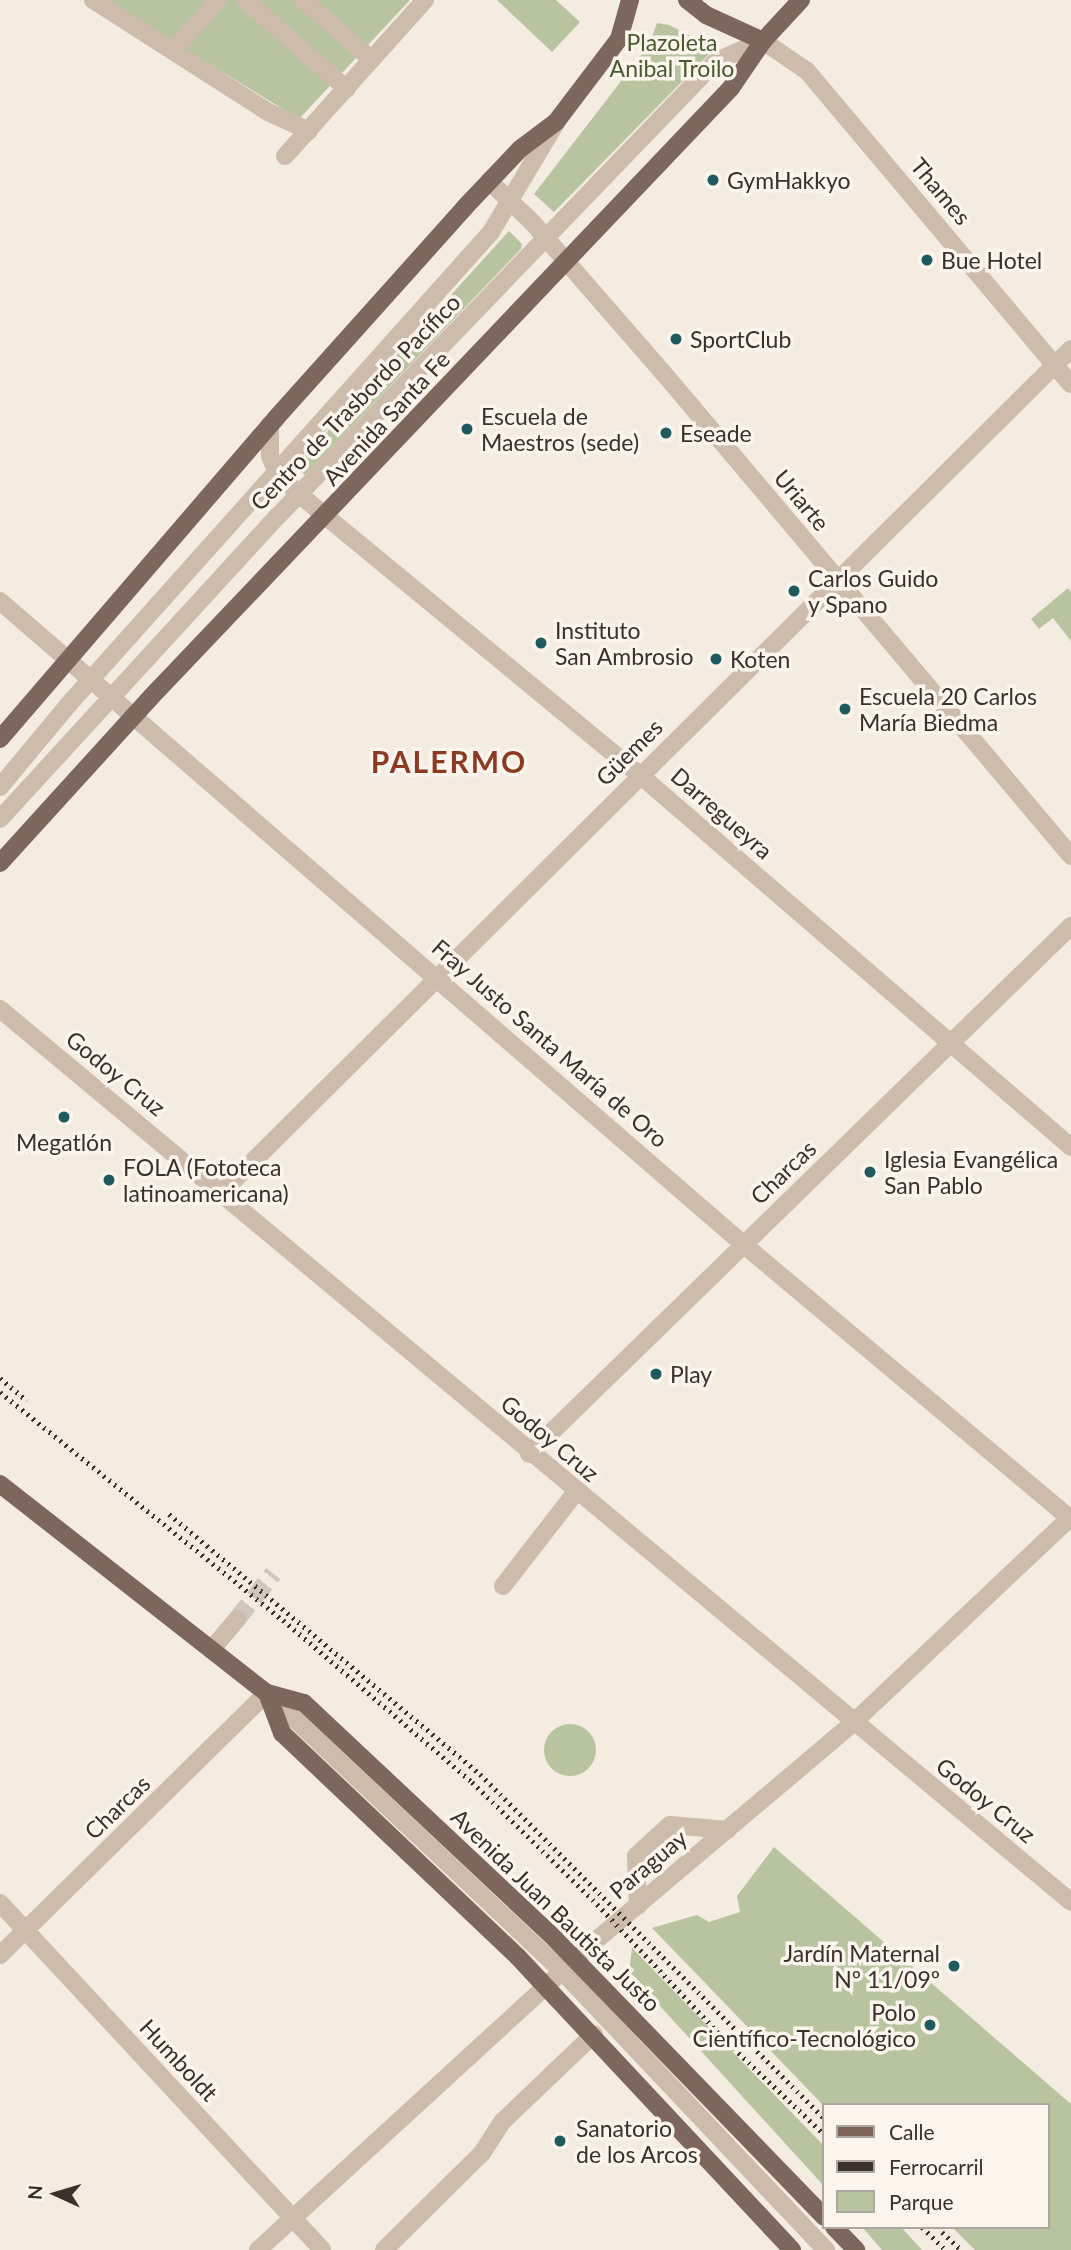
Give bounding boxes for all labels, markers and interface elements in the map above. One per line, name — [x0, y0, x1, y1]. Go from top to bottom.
park label: Plazoleta Anibal Troilo — [609, 28, 735, 82]
street label: Thames — [905, 152, 977, 230]
place label: GymHakkyo — [727, 166, 851, 194]
marker: GymHakkyo — [705, 172, 721, 188]
place label: Bue Hotel — [941, 246, 1042, 274]
marker: Bue Hotel — [919, 252, 935, 268]
street label: Centro de Trasbordo Pacífico — [244, 288, 466, 516]
place label: SportClub — [690, 325, 791, 353]
marker: SportClub — [668, 331, 684, 347]
street label: Avenida Santa Fe — [317, 345, 455, 491]
place label: Escuela de Maestros (sede) — [481, 402, 639, 456]
place label: Eseade — [680, 419, 752, 447]
marker: Escuela de Maestros (sede) — [459, 421, 475, 437]
marker: Eseade — [658, 425, 674, 441]
street label: Uriarte — [769, 464, 835, 536]
place label: Carlos Guido y Spano — [808, 564, 938, 618]
marker: Carlos Guido y Spano — [786, 583, 802, 599]
place label: Instituto San Ambrosio — [555, 616, 694, 670]
marker: Instituto San Ambrosio — [533, 635, 549, 651]
place label: Koten — [730, 645, 790, 673]
marker: Koten — [708, 651, 724, 667]
place label: Escuela 20 Carlos María Biedma — [859, 682, 1037, 736]
marker: Escuela 20 Carlos María Biedma — [837, 701, 853, 717]
street label: Güemes — [590, 713, 668, 791]
district label: PALERMO — [372, 743, 526, 779]
street label: Darregueyra — [666, 762, 778, 864]
street label: Fray Justo Santa María de Oro — [426, 933, 674, 1153]
street label: Godoy Cruz — [61, 1025, 171, 1121]
marker: Megatlón — [56, 1109, 72, 1125]
place label: Megatlón — [16, 1128, 112, 1156]
street label: Charcas — [745, 1134, 821, 1210]
place label: Iglesia Evangélica San Pablo — [884, 1145, 1058, 1199]
place label: FOLA (Fototeca latinoamericana) — [123, 1153, 289, 1207]
marker: Iglesia Evangélica San Pablo — [862, 1164, 878, 1180]
marker: FOLA (Fototeca latinoamericana) — [101, 1172, 117, 1188]
place label: Play — [670, 1360, 712, 1388]
marker: Play — [648, 1366, 664, 1382]
street label: Godoy Cruz — [495, 1389, 605, 1487]
street label: Godoy Cruz — [931, 1752, 1041, 1848]
street label: Charcas — [79, 1769, 155, 1845]
street label: Avenida Juan Bautista Justo — [445, 1802, 667, 2018]
street label: Paraguay — [604, 1824, 692, 1904]
place label: Jardín Maternal Nº 11/09º — [784, 1939, 940, 1993]
marker: Jardín Maternal Nº 11/09º — [946, 1958, 962, 1974]
place label: Polo Científico-Tecnológico — [693, 1998, 916, 2052]
street label: Humboldt — [134, 2013, 224, 2107]
marker: Polo Científico-Tecnológico — [922, 2017, 938, 2033]
legend — [822, 2103, 1050, 2229]
place label: Sanatorio de los Arcos — [576, 2114, 698, 2168]
text: Calle — [889, 2119, 934, 2144]
marker: Sanatorio de los Arcos — [550, 2131, 570, 2151]
text: Ferrocarril — [889, 2154, 984, 2179]
north arrow — [21, 2159, 91, 2229]
text: N — [23, 2184, 47, 2201]
text: Parque — [889, 2189, 954, 2214]

